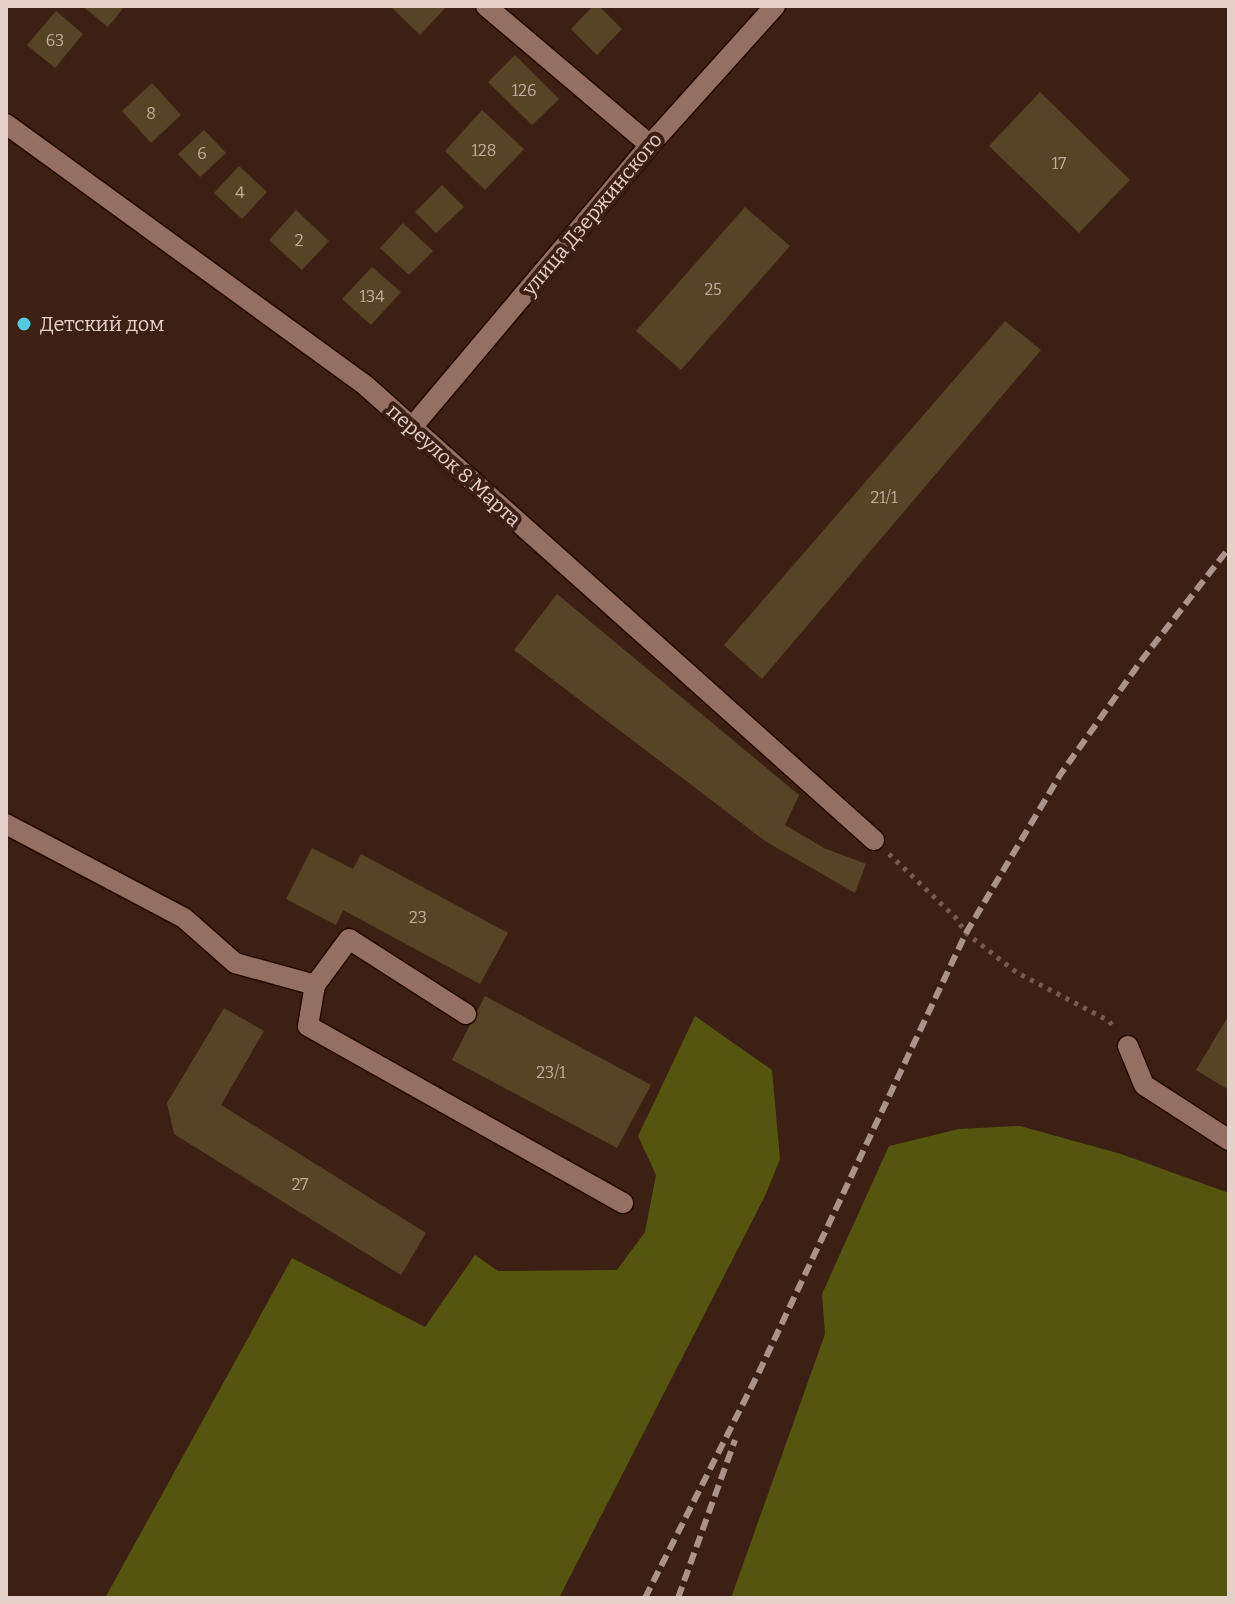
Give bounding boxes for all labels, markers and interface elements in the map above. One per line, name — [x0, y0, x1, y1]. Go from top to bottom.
house number: 63 — [46, 31, 64, 50]
house number: 126 — [512, 81, 536, 100]
house number: 8 — [146, 104, 156, 123]
street label: улица Дзержинского — [516, 128, 667, 301]
house number: 128 — [472, 141, 496, 160]
house number: 6 — [197, 144, 207, 163]
house number: 17 — [1052, 154, 1066, 173]
house number: 4 — [235, 183, 245, 202]
house number: 2 — [295, 231, 303, 250]
house number: 25 — [704, 280, 722, 299]
house number: 134 — [360, 287, 385, 306]
place label: Детский дом — [40, 312, 164, 336]
marker: Детский дом — [15, 315, 33, 333]
street label: переулок 8 Марта — [382, 399, 526, 531]
house number: 21/1 — [871, 488, 898, 507]
house number: 23 — [409, 908, 427, 927]
house number: 23/1 — [536, 1063, 566, 1082]
house number: 27 — [292, 1175, 308, 1194]

